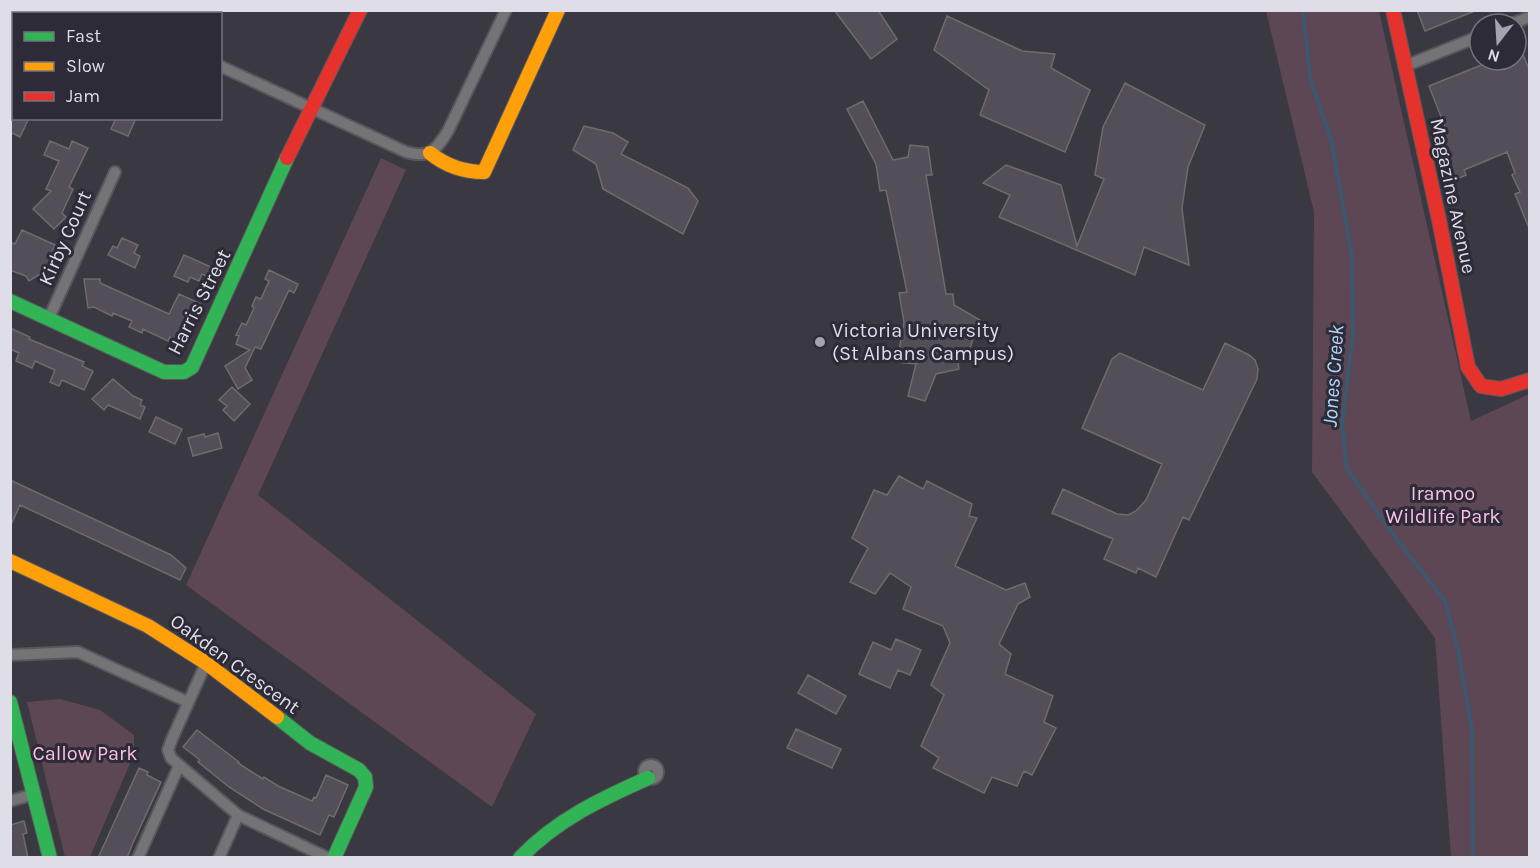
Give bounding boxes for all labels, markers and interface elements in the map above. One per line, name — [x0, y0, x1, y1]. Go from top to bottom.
legend — [12, 12, 222, 120]
north arrow — [1468, 12, 1528, 72]
text: Fast — [66, 25, 101, 47]
text: N — [1485, 45, 1502, 67]
text: Slow — [66, 55, 105, 77]
text: Jam — [66, 85, 100, 107]
street label: Magazine Avenue — [1425, 116, 1481, 276]
street label: Kirby Court — [34, 187, 96, 289]
street label: Harris Street — [163, 245, 236, 358]
place label: Victoria University (St Albans Campus) — [832, 319, 1014, 365]
water label: Jones Creek — [1317, 324, 1349, 428]
marker: Victoria University (St Albans Campus) — [813, 335, 827, 349]
park label: Iramoo Wildlife Park — [1385, 482, 1501, 528]
street label: Oakden Crescent — [166, 609, 305, 719]
park label: Callow Park — [32, 742, 138, 765]

